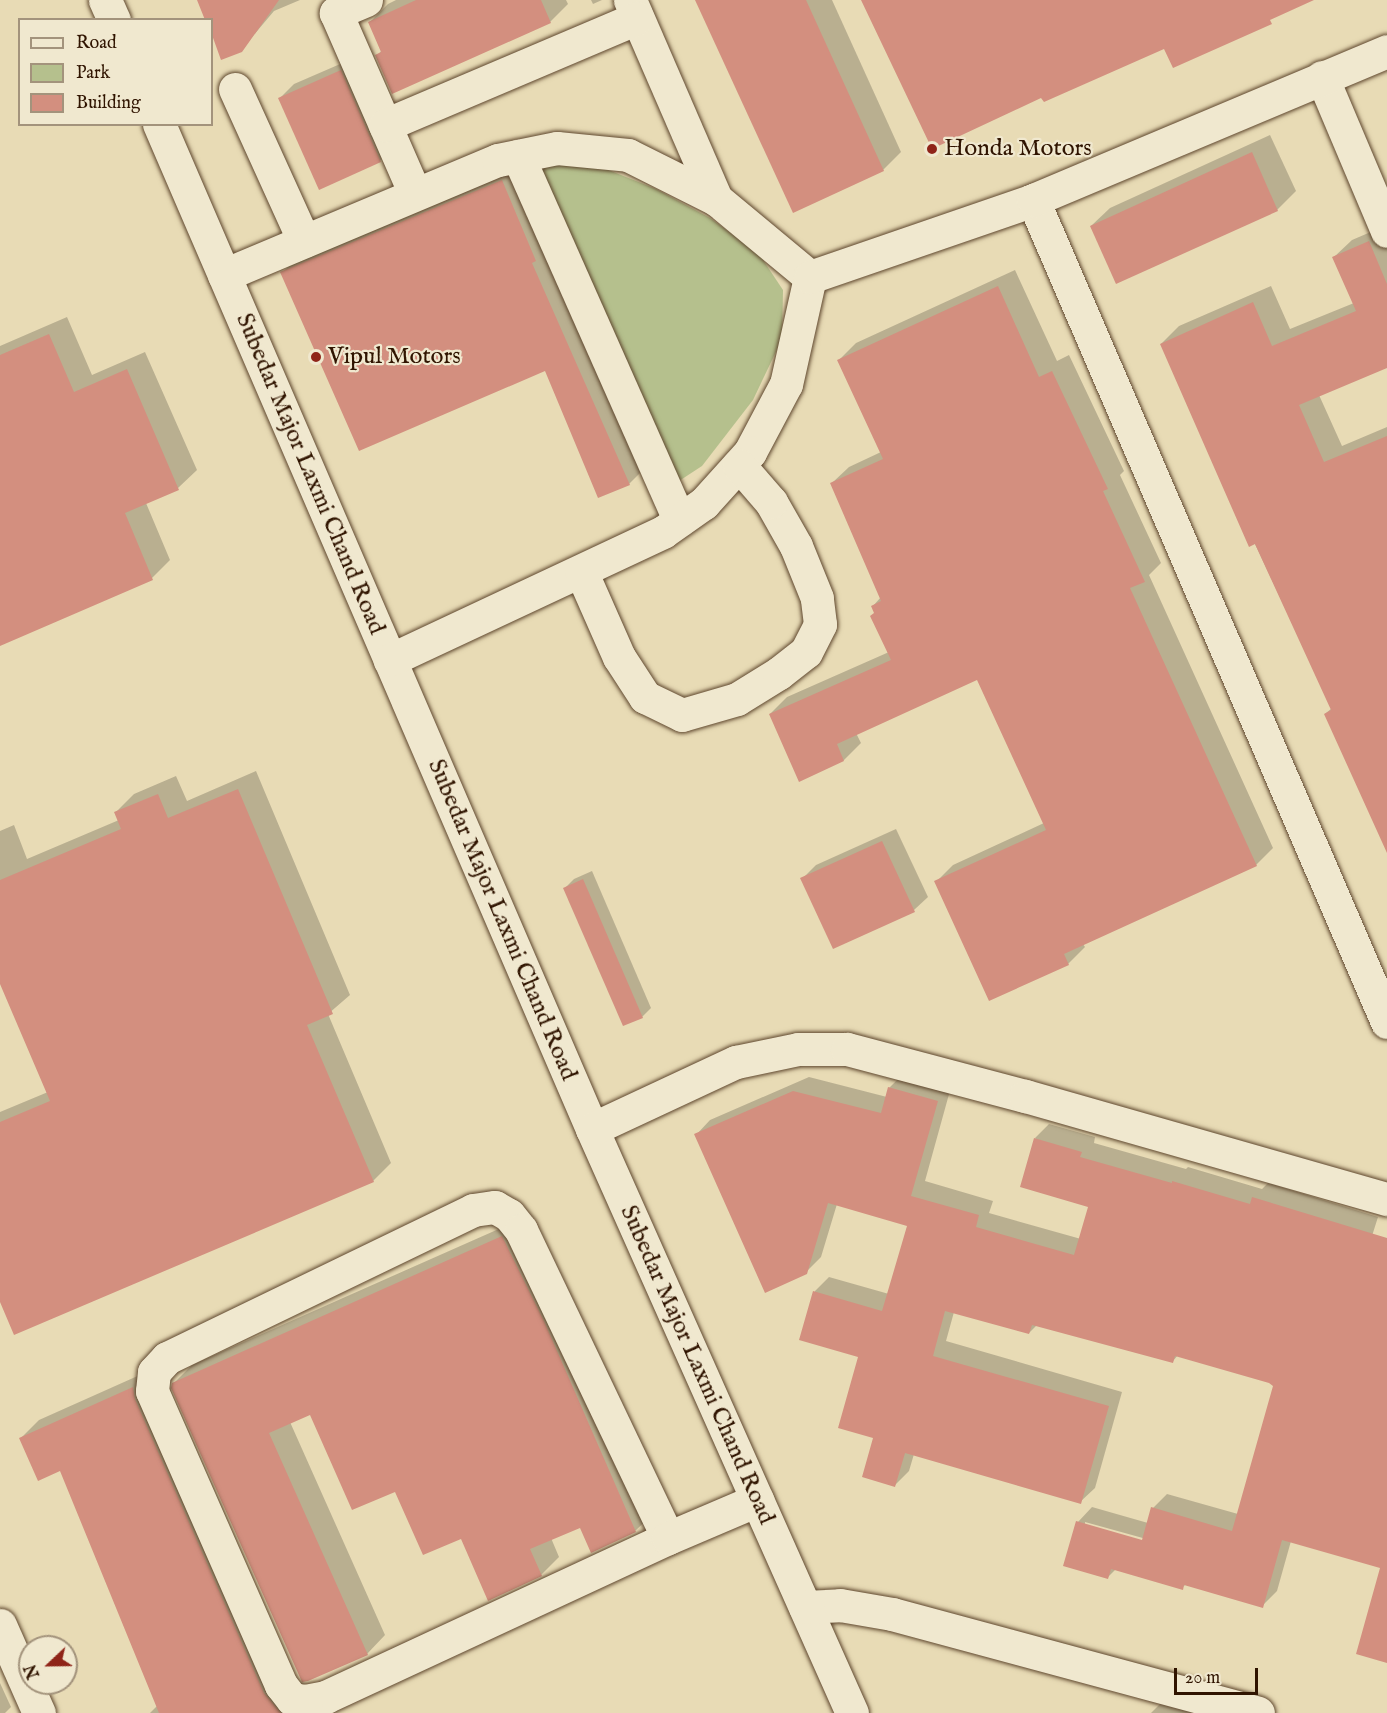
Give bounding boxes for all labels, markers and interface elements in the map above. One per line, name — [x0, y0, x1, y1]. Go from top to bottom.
legend — [18, 18, 213, 126]
text: Road — [76, 32, 117, 55]
text: Park — [76, 62, 110, 85]
text: Building — [76, 92, 141, 115]
place label: Honda Motors — [944, 135, 1092, 163]
marker: Honda Motors — [925, 142, 939, 156]
street label: Subedar Major Laxmi Chand Road — [229, 309, 391, 639]
place label: Vipul Motors — [328, 343, 461, 371]
marker: Vipul Motors — [309, 350, 323, 364]
street label: Subedar Major Laxmi Chand Road — [421, 755, 583, 1085]
street label: Subedar Major Laxmi Chand Road — [613, 1201, 781, 1529]
north arrow — [18, 1635, 78, 1695]
scale bar — [1177, 1656, 1261, 1694]
text: N — [21, 1661, 45, 1681]
text: 20 m — [1185, 1667, 1220, 1690]

